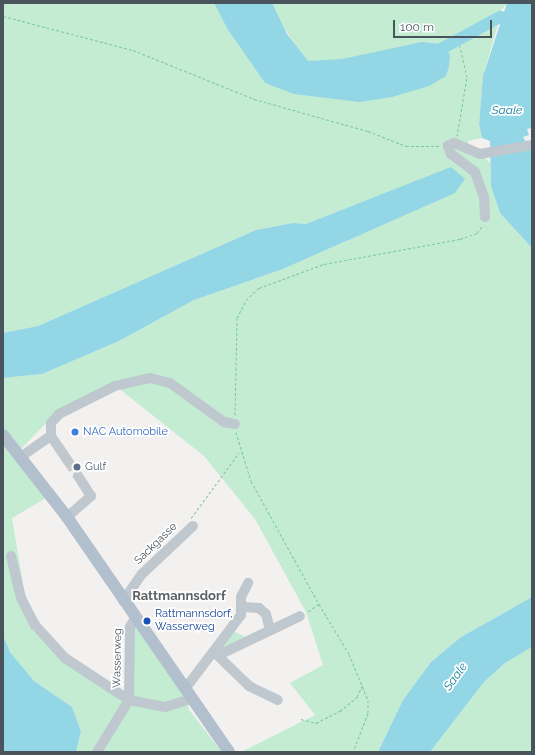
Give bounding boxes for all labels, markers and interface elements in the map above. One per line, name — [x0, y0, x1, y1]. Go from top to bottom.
scale bar — [395, 12, 494, 38]
text: 100 m — [400, 20, 434, 34]
water label: Saale — [492, 104, 522, 118]
place label: NAC Automobile — [83, 425, 168, 439]
marker: NAC Automobile — [70, 427, 80, 437]
place label: Gulf — [85, 460, 106, 474]
marker: Gulf — [72, 462, 82, 472]
street label: Sackgasse — [132, 520, 180, 568]
district label: Rattmannsdorf — [132, 588, 226, 604]
place label: Rattmannsdorf, Wasserweg — [155, 608, 233, 634]
marker: Rattmannsdorf, Wasserweg — [142, 616, 152, 626]
street label: Wasserweg — [111, 628, 125, 688]
water label: Saale — [441, 660, 471, 694]

